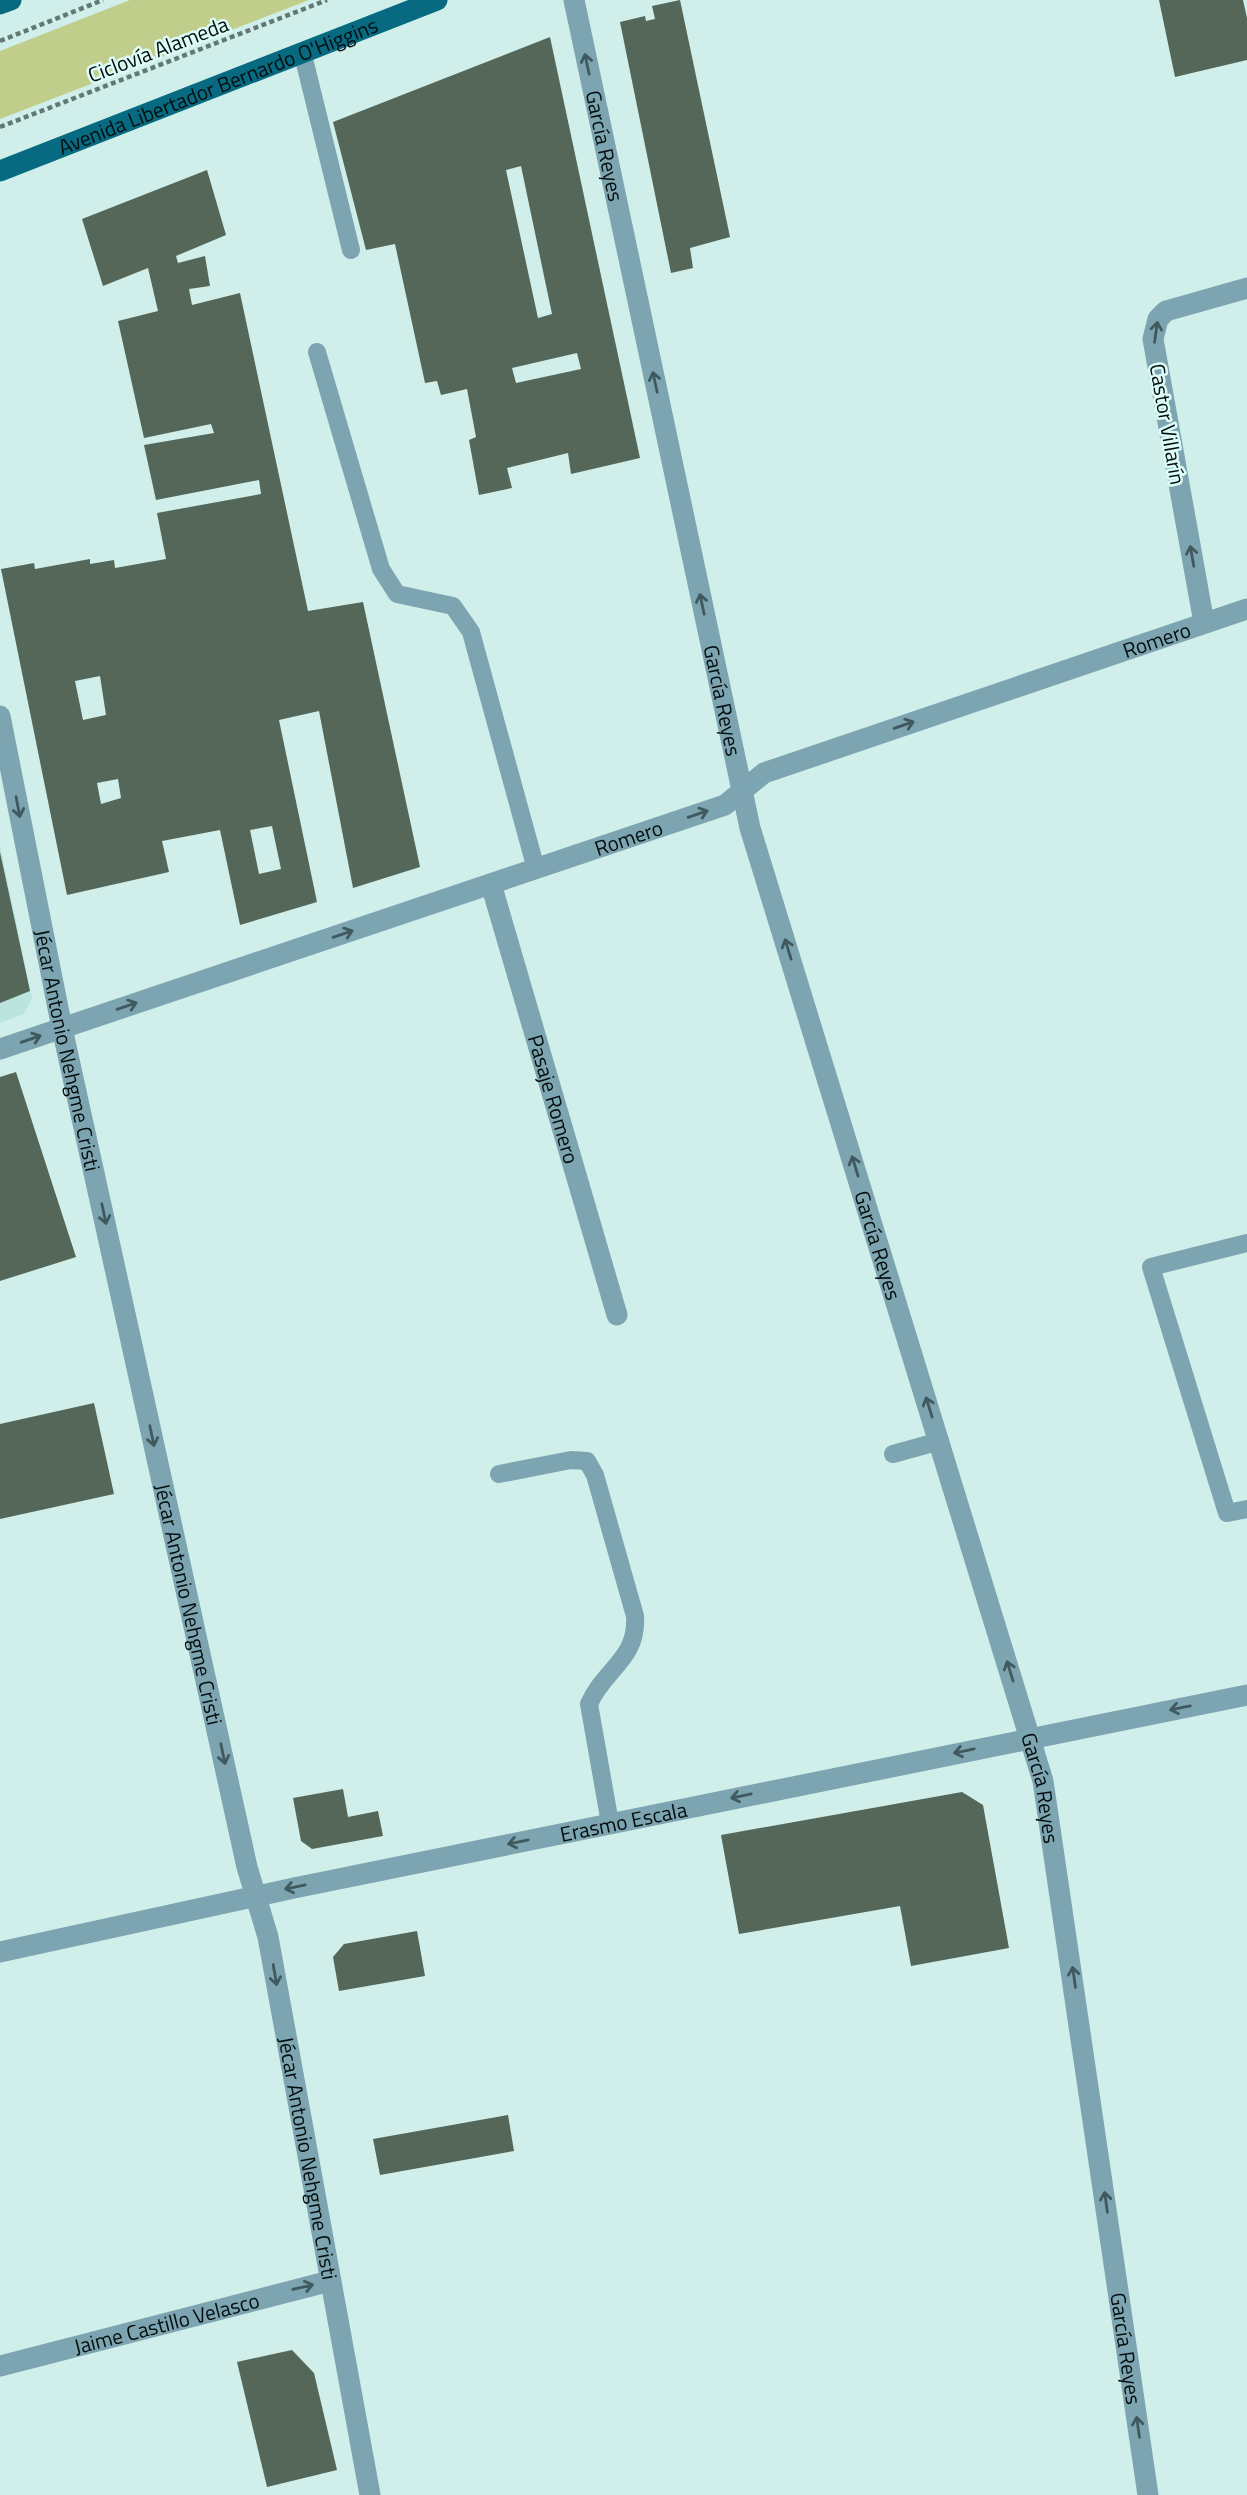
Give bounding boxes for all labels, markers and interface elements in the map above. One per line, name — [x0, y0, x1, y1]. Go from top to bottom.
street label: Ciclovía Alameda — [83, 7, 233, 91]
street label: Avenida Libertador Bernardo O'Higgins — [53, 9, 383, 163]
one-way arrow — [580, 53, 594, 76]
street label: García Reyes — [578, 87, 632, 204]
one-way arrow — [1150, 321, 1163, 344]
street label: Castor Villarín — [1142, 361, 1194, 487]
one-way arrow — [647, 371, 661, 394]
one-way arrow — [1185, 545, 1198, 568]
one-way arrow — [695, 593, 709, 616]
street label: Romero — [1118, 613, 1195, 666]
street label: García Reyes — [695, 642, 750, 759]
one-way arrow — [893, 718, 915, 730]
one-way arrow — [12, 795, 26, 817]
one-way arrow — [686, 807, 708, 819]
street label: Romero — [590, 811, 667, 864]
street label: Jécar Antonio Nehgme Cristi — [27, 926, 109, 1174]
one-way arrow — [331, 927, 353, 939]
one-way arrow — [780, 938, 793, 960]
one-way arrow — [116, 999, 138, 1011]
one-way arrow — [20, 1031, 42, 1044]
street label: Pasaje Romero — [520, 1031, 588, 1167]
one-way arrow — [847, 1156, 860, 1178]
street label: García Reyes — [846, 1187, 910, 1304]
one-way arrow — [97, 1202, 111, 1225]
one-way arrow — [922, 1396, 935, 1418]
one-way arrow — [146, 1424, 160, 1447]
street label: Jécar Antonio Nehgme Cristi — [147, 1480, 231, 1728]
one-way arrow — [1003, 1661, 1016, 1683]
one-way arrow — [1169, 1702, 1192, 1715]
street label: García Reyes — [1013, 1728, 1068, 1846]
one-way arrow — [216, 1742, 230, 1765]
one-way arrow — [953, 1744, 976, 1758]
one-way arrow — [730, 1790, 753, 1804]
street label: Erasmo Escala — [557, 1793, 690, 1850]
one-way arrow — [507, 1835, 530, 1849]
one-way arrow — [284, 1881, 307, 1895]
one-way arrow — [268, 1963, 282, 1986]
one-way arrow — [1067, 1966, 1080, 1989]
street label: Jécar Antonio Nehgme Cristi — [270, 2034, 346, 2282]
one-way arrow — [1099, 2191, 1112, 2214]
one-way arrow — [291, 2280, 314, 2293]
street label: Jaime Castillo Velasco — [70, 2284, 263, 2362]
street label: García Reyes — [1102, 2290, 1150, 2407]
one-way arrow — [1131, 2417, 1144, 2439]

